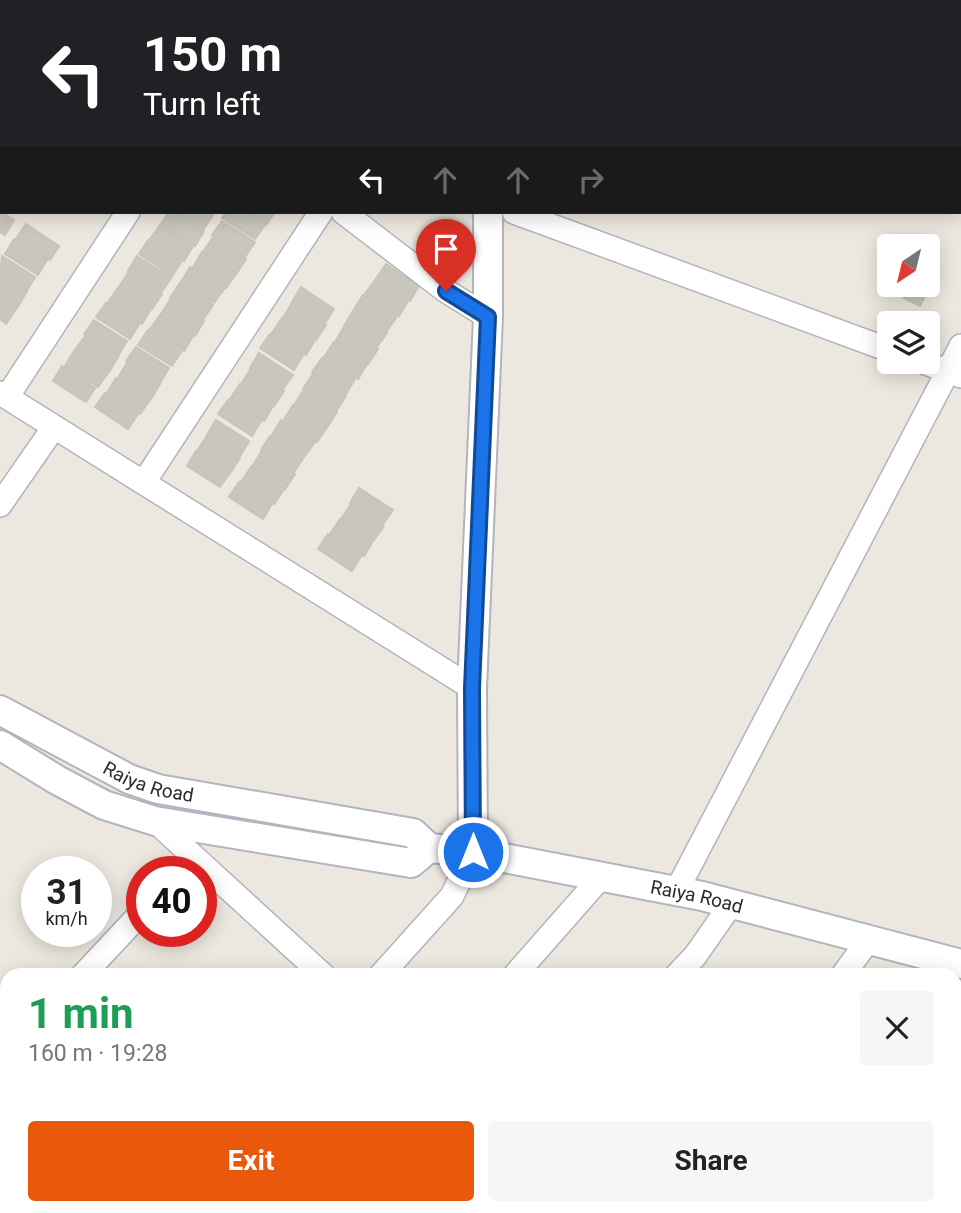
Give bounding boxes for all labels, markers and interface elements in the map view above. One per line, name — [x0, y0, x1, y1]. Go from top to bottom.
text: 150 m — [143, 26, 282, 83]
icon: left — [28, 28, 119, 119]
text: Turn left — [143, 85, 261, 123]
icon: left — [353, 161, 391, 199]
icon: ahead — [426, 161, 464, 199]
icon: ahead — [499, 161, 537, 199]
icon: right — [572, 161, 610, 199]
pin — [416, 219, 476, 291]
icon: arrive — [427, 230, 465, 268]
north arrow — [877, 234, 940, 298]
map controls — [877, 234, 940, 374]
button: layers — [877, 311, 940, 374]
street label: Raiya Road — [99, 756, 196, 806]
position arrow — [436, 815, 510, 889]
speed limit sign: 40 — [126, 856, 217, 947]
text: 31 — [46, 872, 87, 913]
street label: Raiya Road — [649, 875, 746, 918]
text: km/h — [45, 908, 88, 929]
text: 1 min — [28, 989, 134, 1038]
button: close — [860, 991, 934, 1065]
text: 160 m · 19:28 — [28, 1040, 167, 1067]
button: Exit — [28, 1121, 474, 1201]
button: Share — [488, 1121, 934, 1201]

